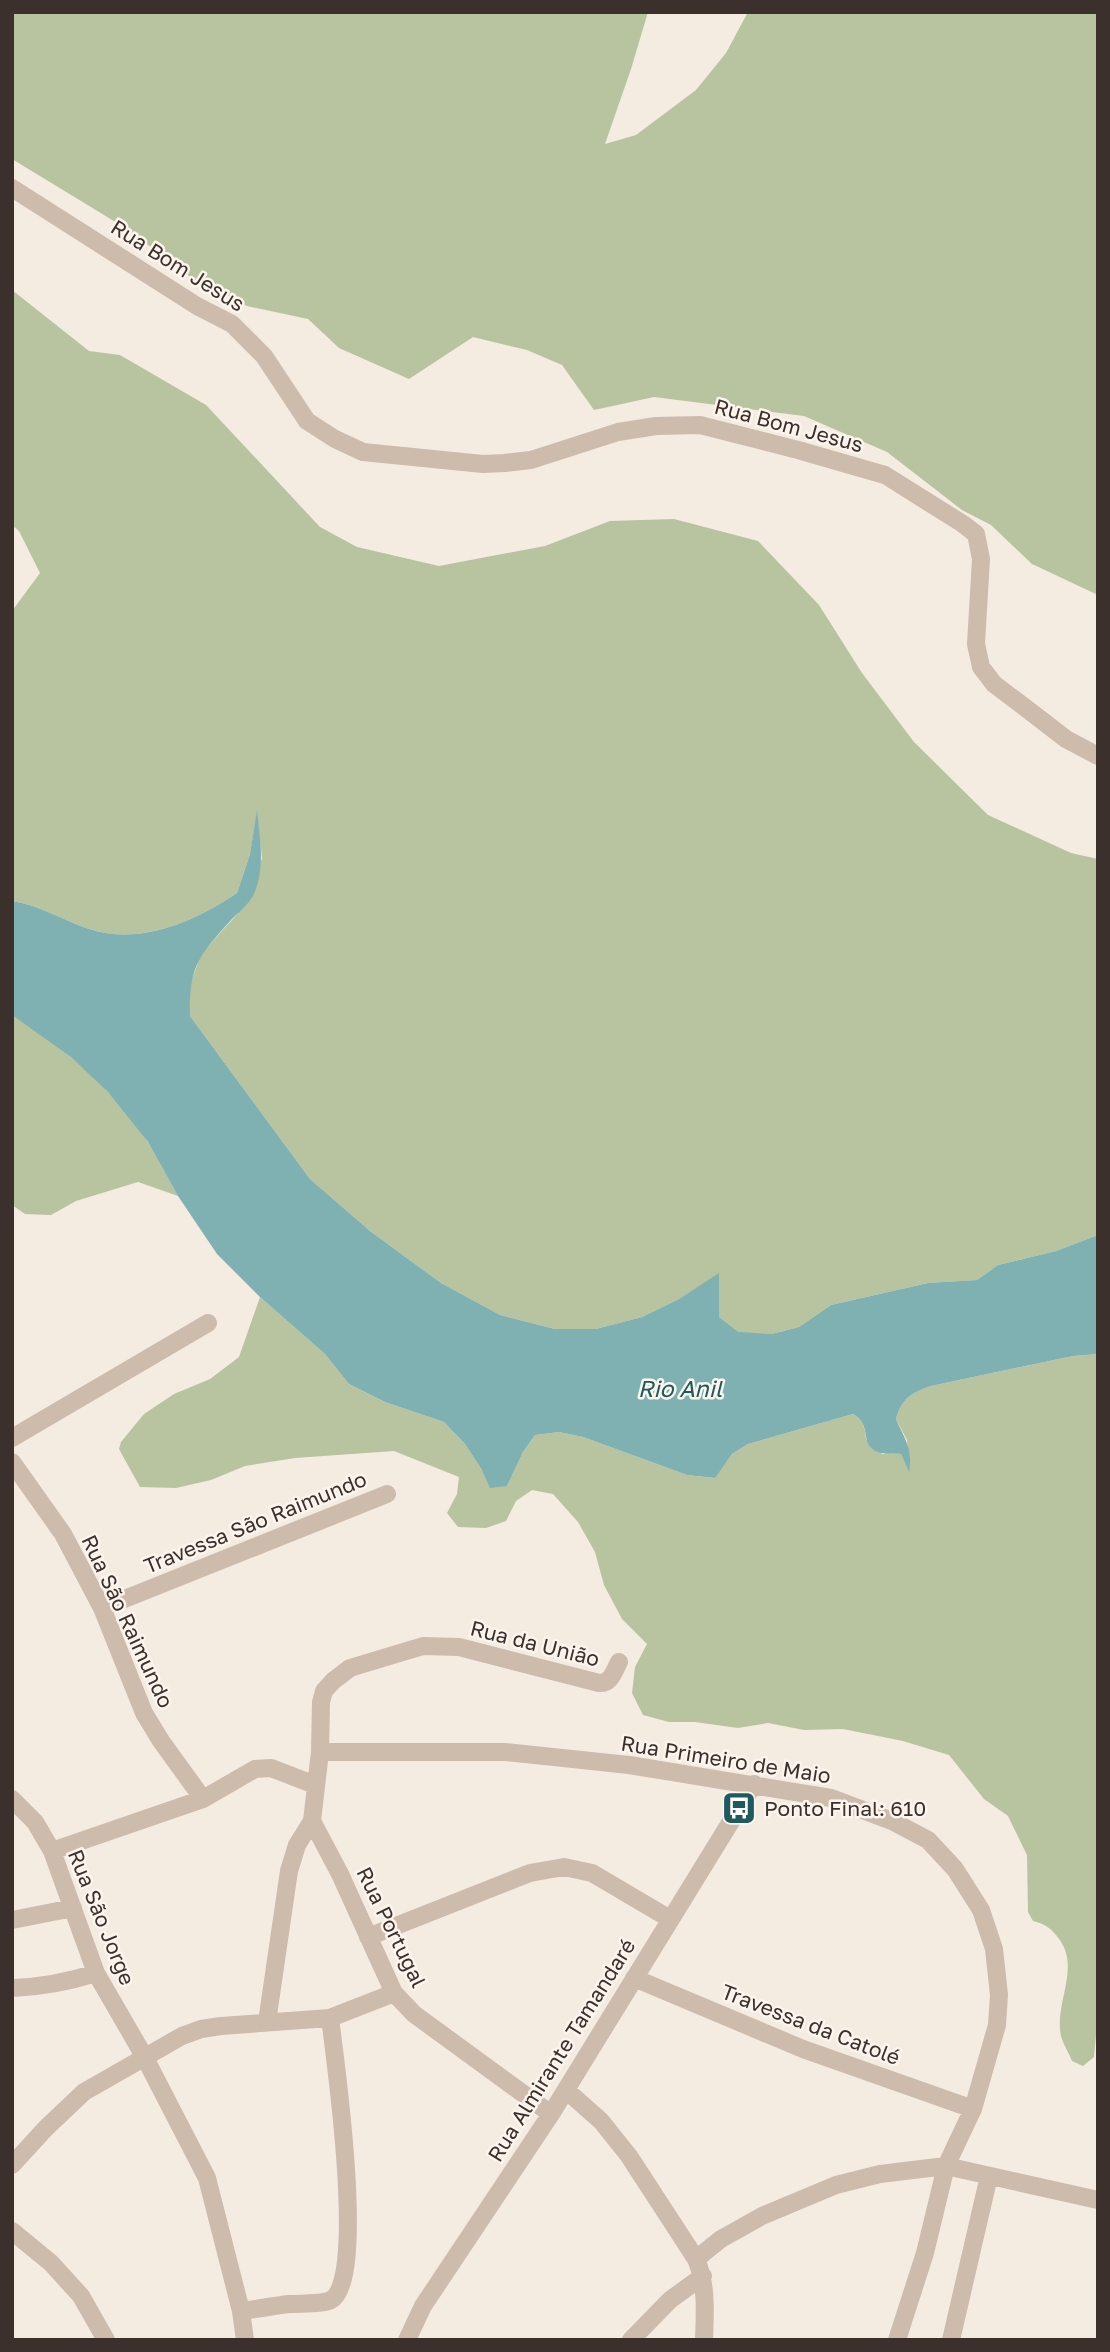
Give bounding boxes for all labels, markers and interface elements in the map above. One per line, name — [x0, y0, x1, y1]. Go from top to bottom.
street label: Rua Bom Jesus — [106, 213, 250, 317]
street label: Rua Bom Jesus — [712, 393, 866, 457]
water label: Rio Anil — [638, 1374, 724, 1402]
street label: Travessa São Raimundo — [140, 1465, 370, 1579]
street label: Rua São Raimundo — [76, 1530, 180, 1712]
street label: Rua da União — [468, 1614, 602, 1672]
street label: Rua Primeiro de Maio — [619, 1730, 833, 1788]
bus stop icon: Ponto Final: 610 — [720, 1789, 758, 1827]
place label: Ponto Final: 610 — [764, 1795, 926, 1821]
street label: Rua São Jorge — [63, 1845, 141, 1989]
street label: Rua Portugal — [352, 1862, 432, 1992]
street label: Rua Almirante Tamandaré — [482, 1934, 640, 2166]
street label: Travessa da Catolé — [718, 1978, 904, 2070]

